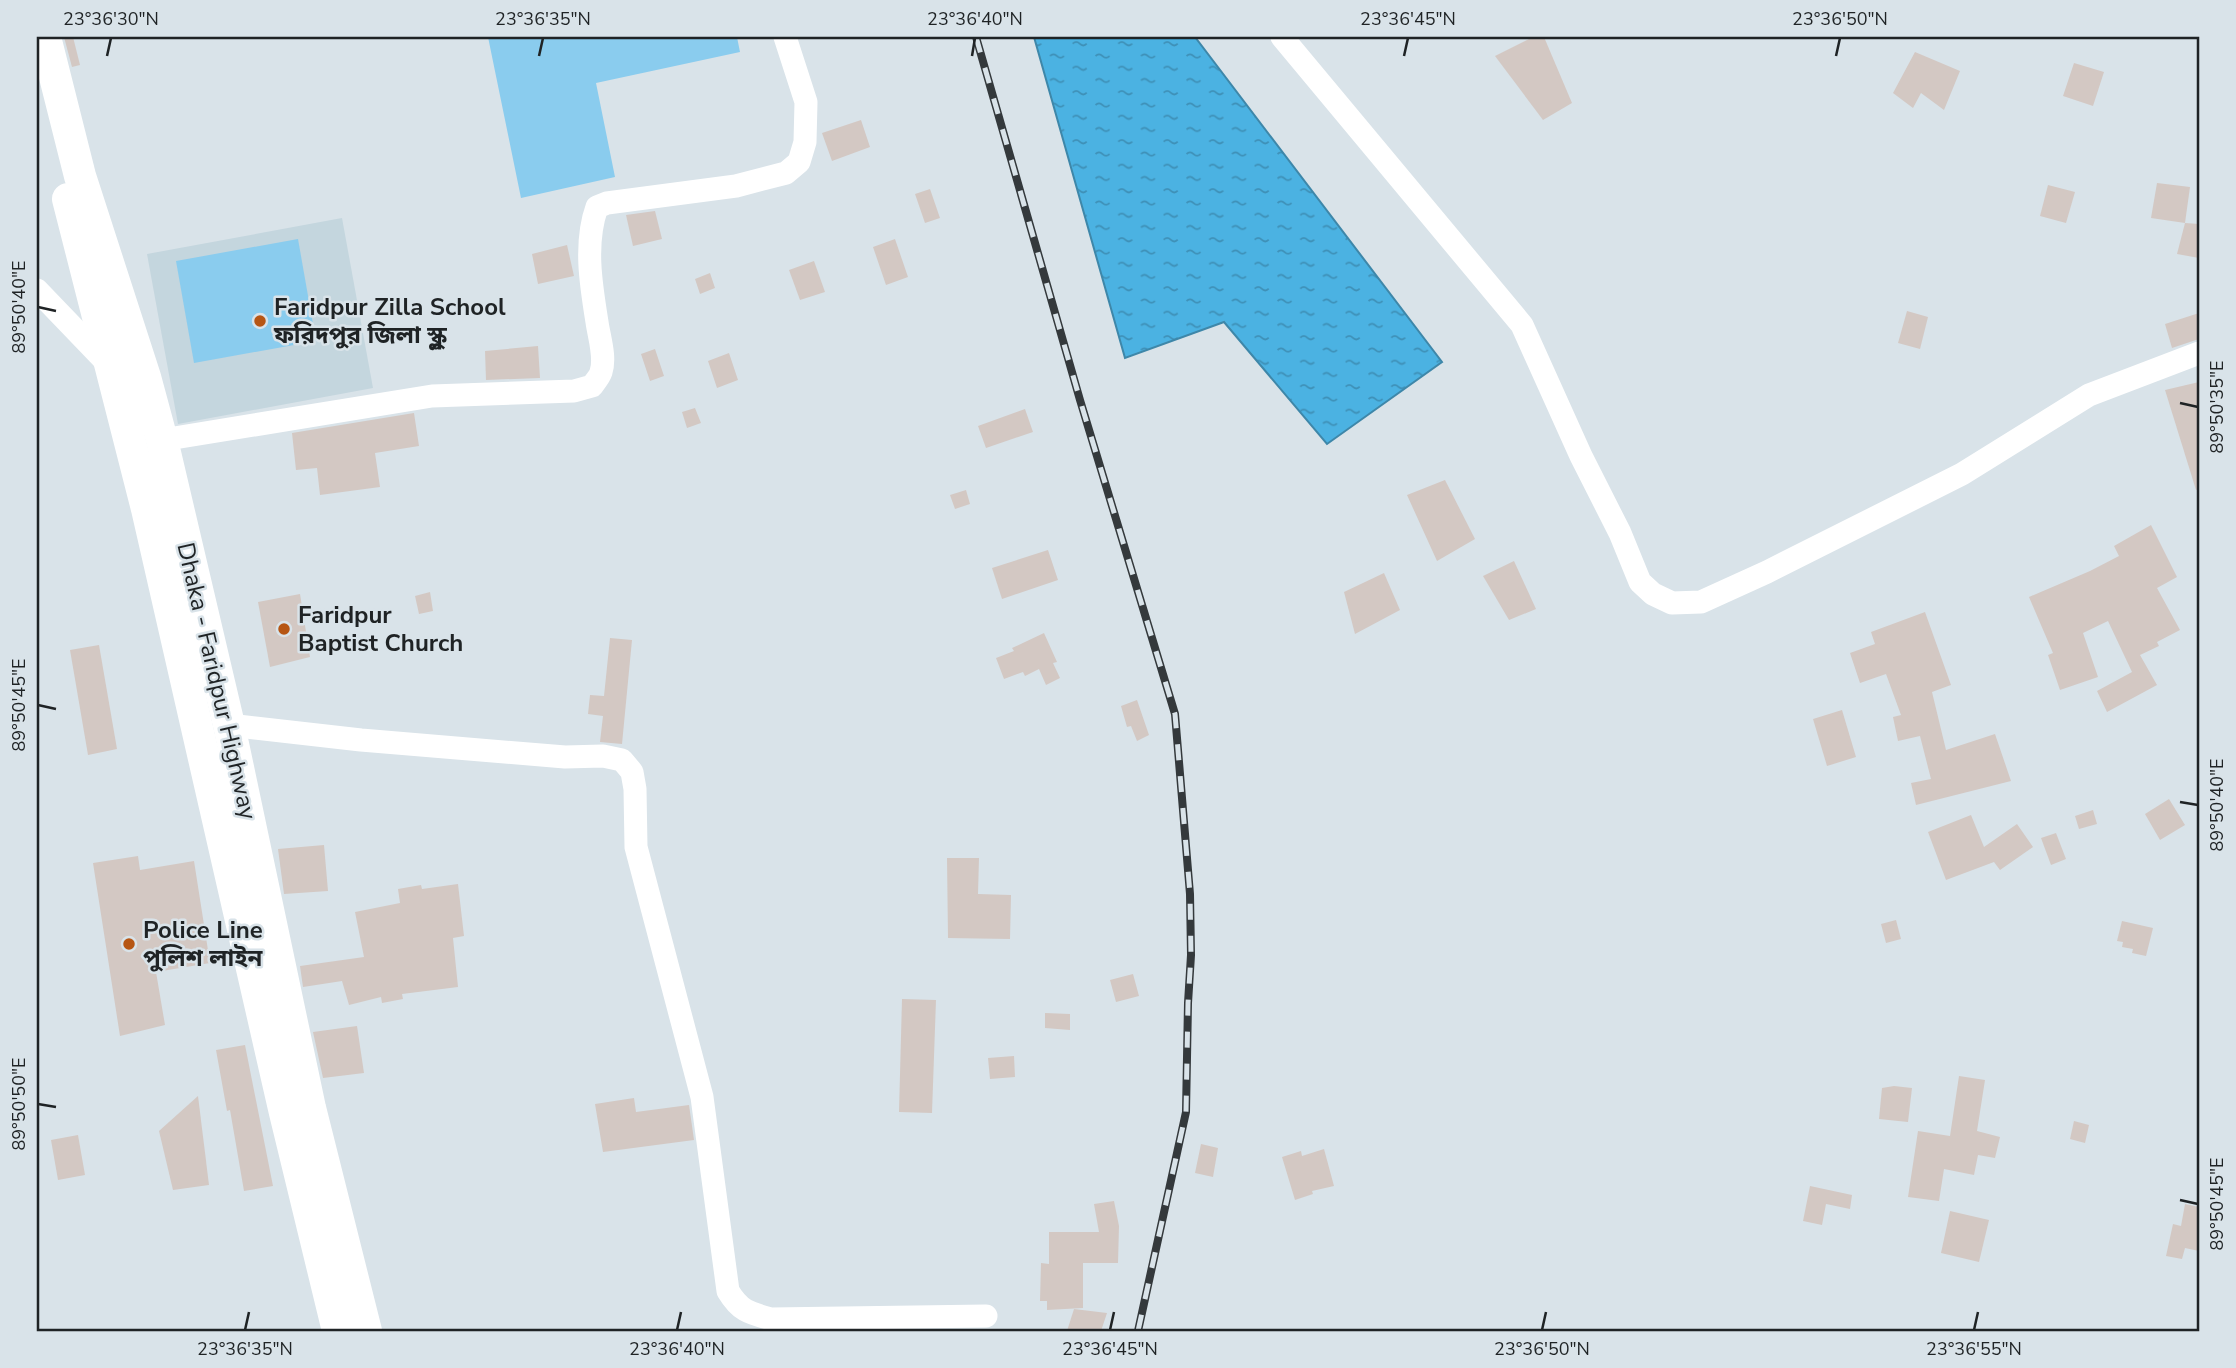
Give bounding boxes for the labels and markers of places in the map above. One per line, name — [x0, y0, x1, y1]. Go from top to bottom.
place label: Faridpur Zilla School ফরিদপুর জিলা স্কুল — [273, 291, 506, 351]
marker: Faridpur Zilla School ফরিদপুর জিলা স্কুল — [252, 313, 268, 329]
place label: Faridpur Baptist Church — [298, 599, 463, 659]
marker: Faridpur Baptist Church — [276, 621, 292, 637]
place label: Police Line পুলিশ লাইন — [143, 914, 263, 974]
marker: Police Line পুলিশ লাইন — [121, 936, 137, 952]

